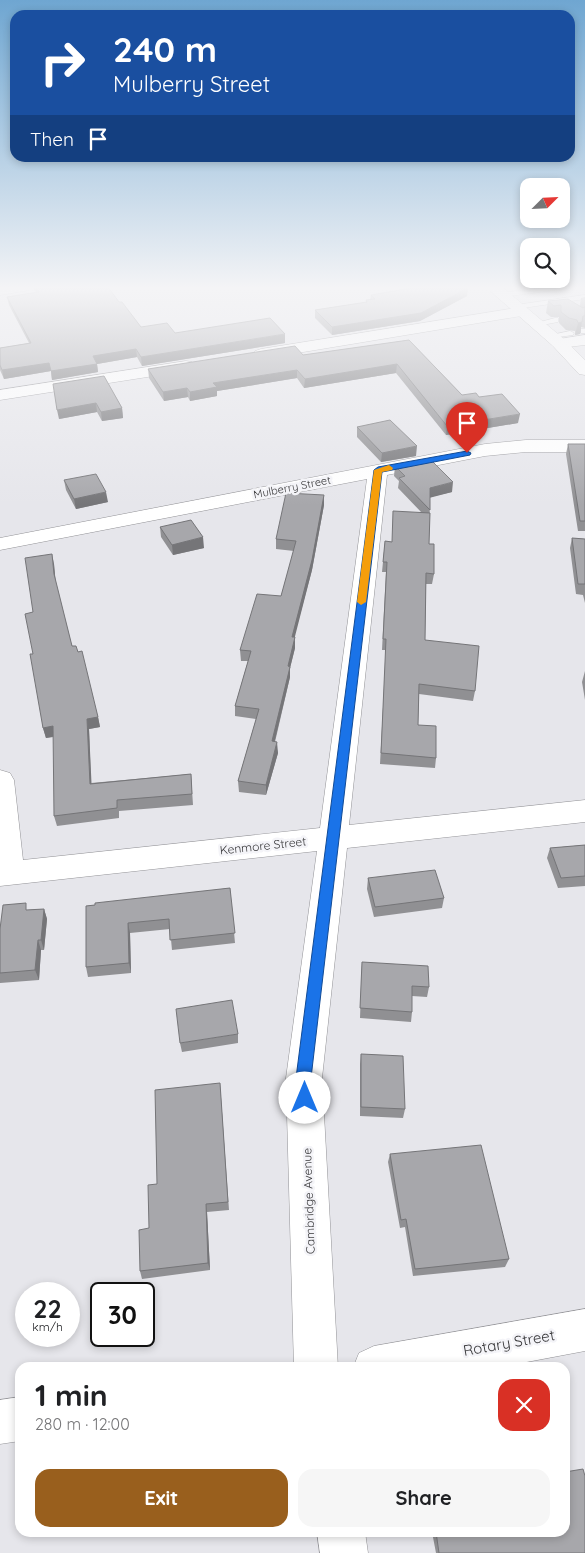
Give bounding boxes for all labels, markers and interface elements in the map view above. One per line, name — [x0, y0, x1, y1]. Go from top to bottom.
text: 240 m — [113, 27, 217, 71]
icon: right — [30, 30, 95, 95]
text: Mulberry Street — [113, 70, 270, 98]
icon: arrive — [84, 125, 112, 153]
text: Then — [30, 127, 74, 151]
north arrow — [520, 178, 570, 228]
map controls — [520, 178, 570, 288]
button: search — [520, 238, 570, 288]
pin — [446, 402, 488, 453]
icon: arrive — [453, 409, 481, 437]
street label: Mulberry Street — [252, 473, 332, 501]
street label: Kenmore Street — [219, 833, 307, 858]
position arrow — [278, 1071, 330, 1123]
street label: Cambridge Avenue — [299, 1148, 318, 1254]
speed limit sign: 30 — [90, 1282, 155, 1347]
text: 22 — [33, 1293, 62, 1324]
text: km/h — [32, 1319, 63, 1334]
street label: Rotary Street — [462, 1325, 556, 1360]
text: 1 min — [35, 1376, 108, 1414]
button: close — [498, 1379, 550, 1431]
text: 280 m · 12:00 — [35, 1414, 130, 1434]
button: Exit — [35, 1469, 288, 1527]
button: Share — [298, 1469, 550, 1527]

